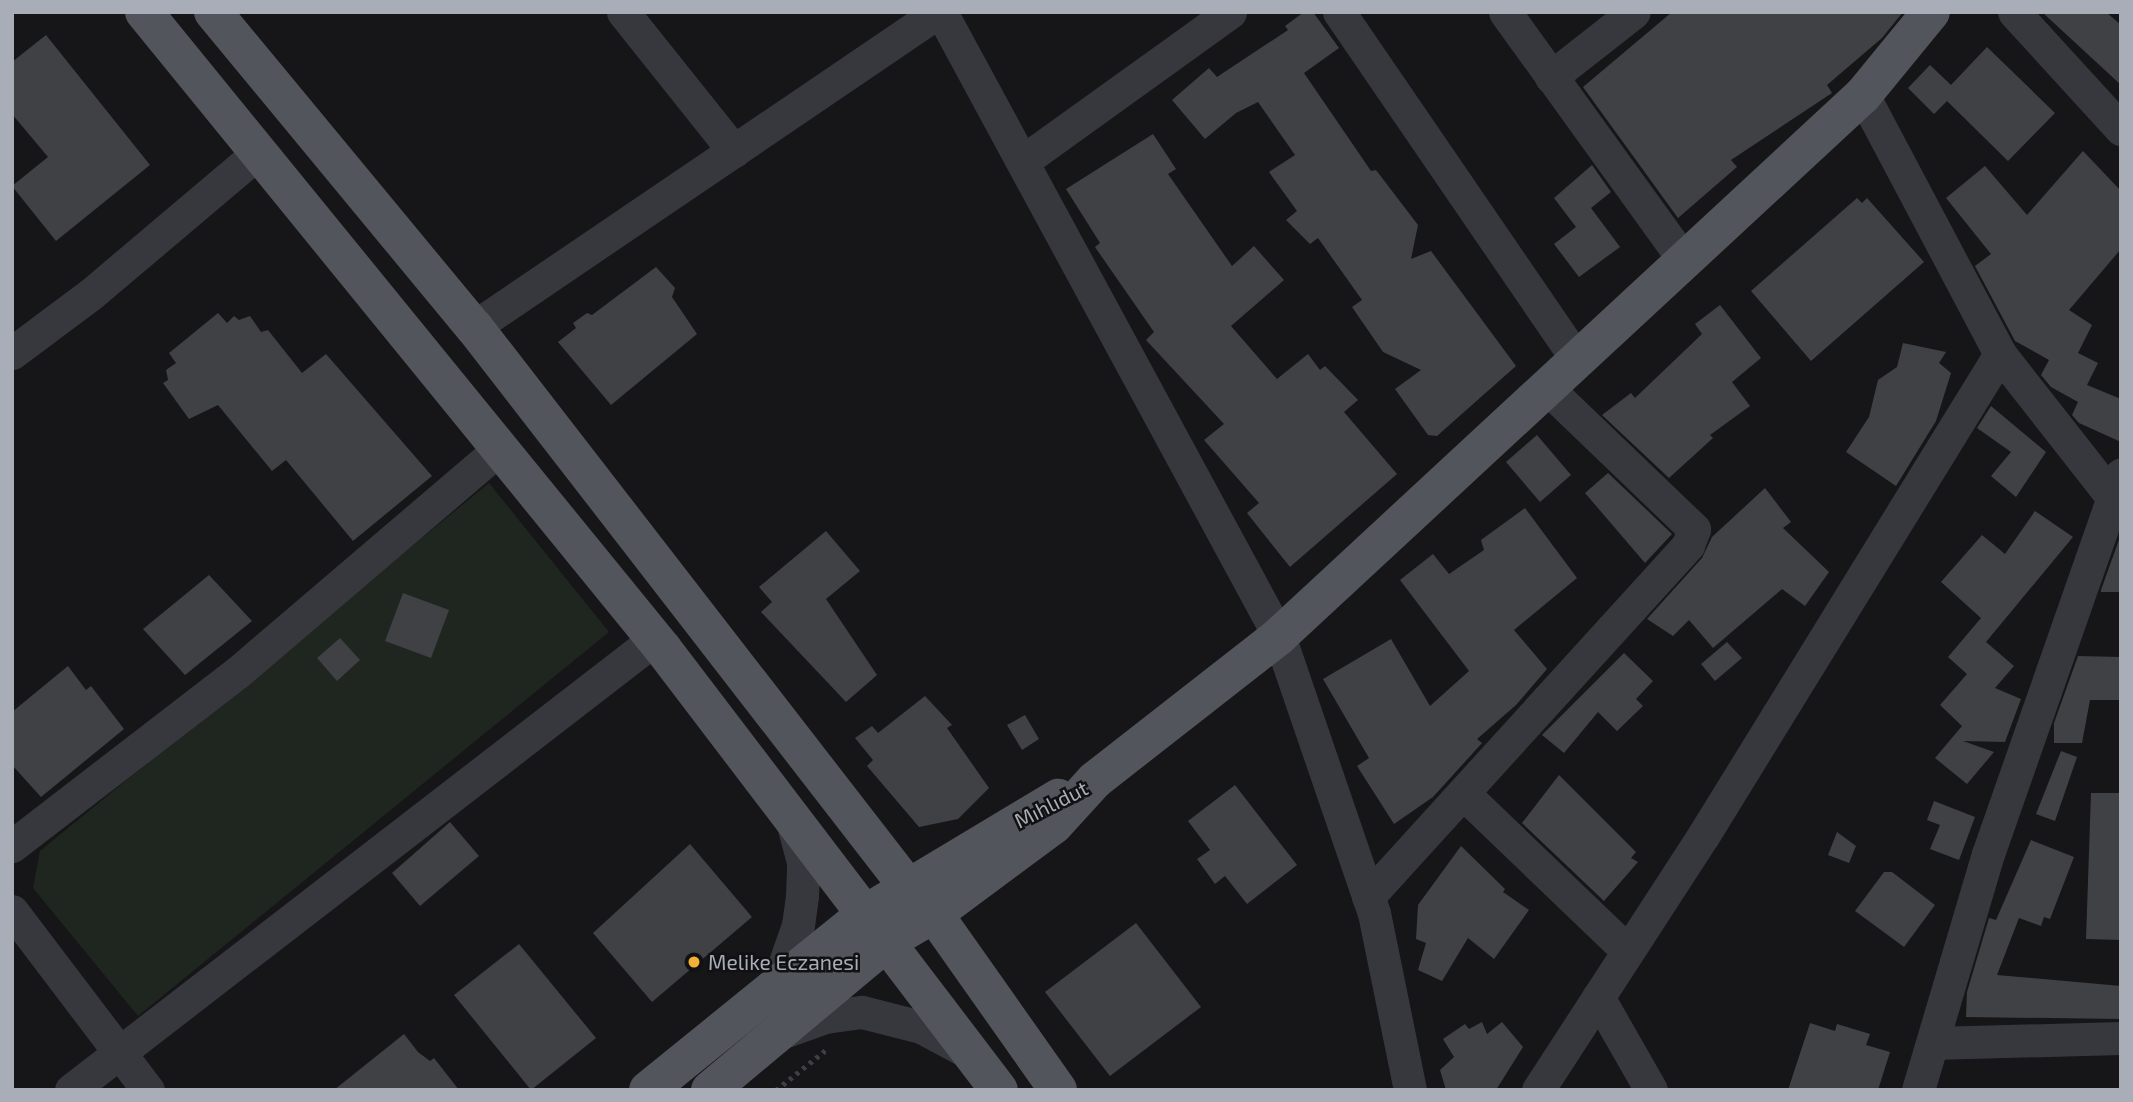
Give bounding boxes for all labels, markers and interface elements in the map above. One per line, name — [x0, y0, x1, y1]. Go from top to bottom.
street label: Mıhlıdut — [1010, 775, 1092, 833]
place label: Melike Eczanesi — [708, 949, 859, 975]
marker: Melike Eczanesi — [686, 954, 702, 970]

